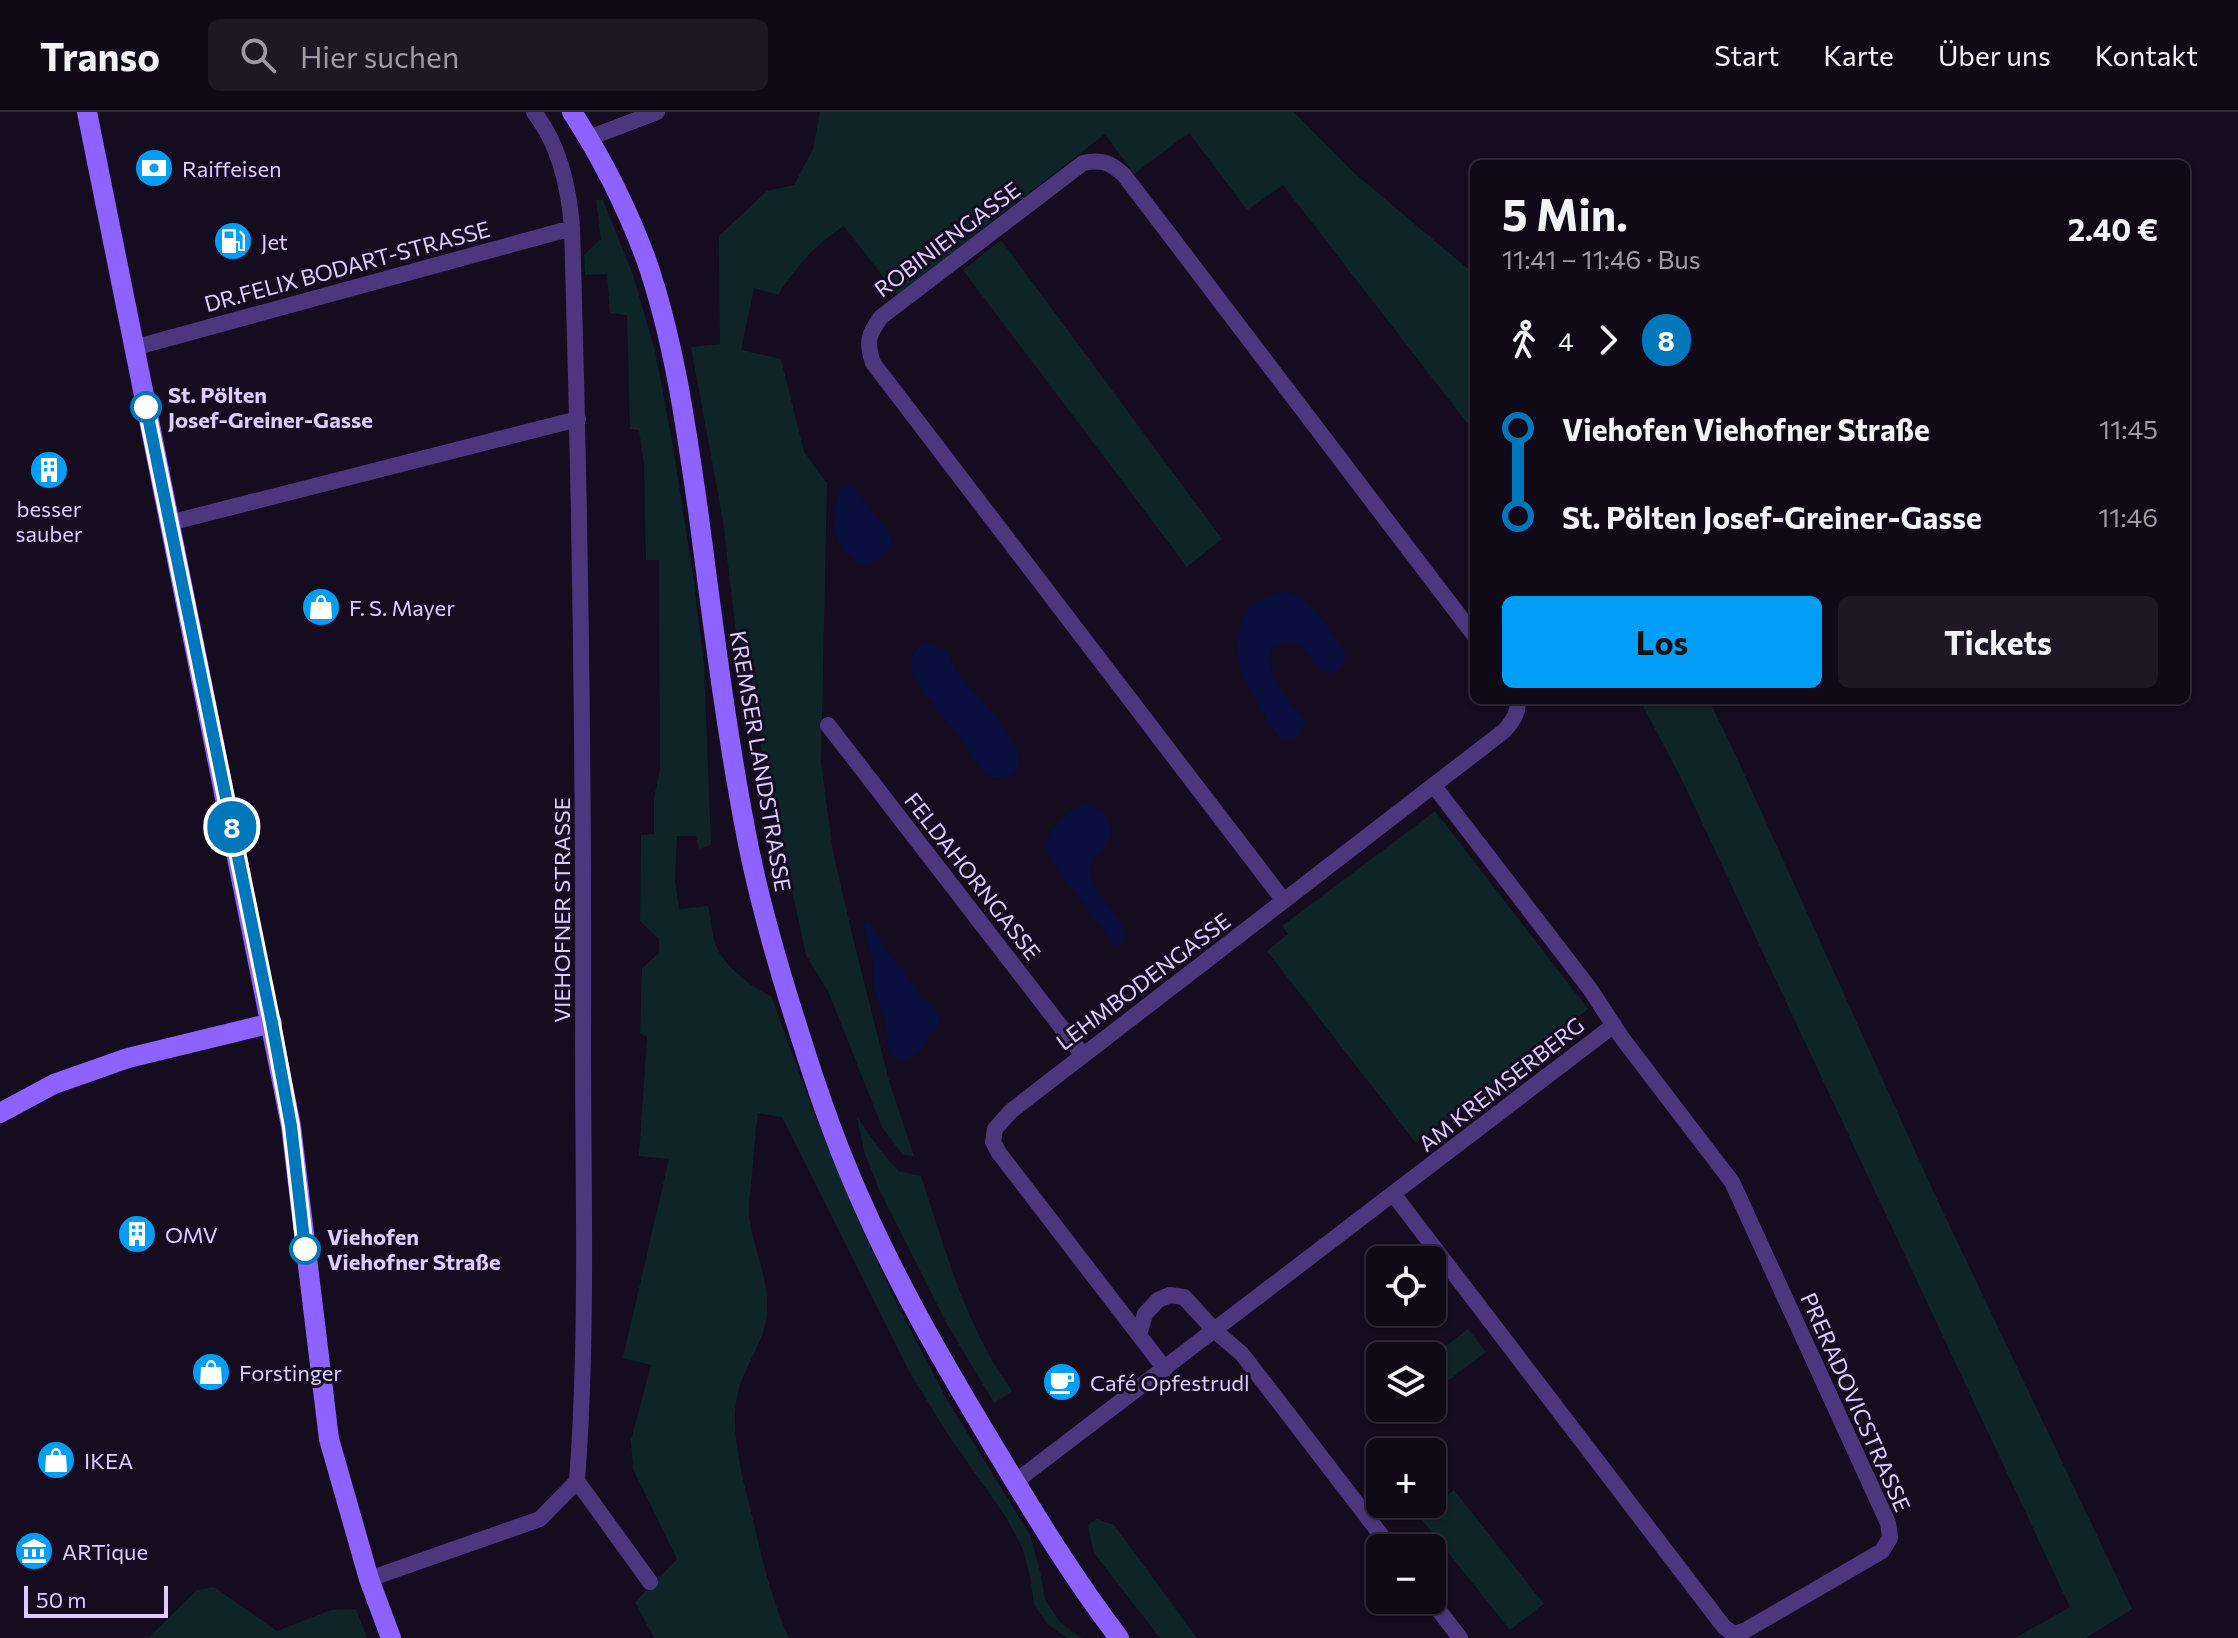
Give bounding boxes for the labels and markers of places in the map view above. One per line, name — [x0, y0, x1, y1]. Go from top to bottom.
bank icon: Raiffeisen — [133, 147, 175, 189]
place label: Raiffeisen — [182, 155, 282, 182]
fuel station icon: Jet — [212, 220, 254, 262]
place label: Jet — [261, 228, 288, 255]
place label: St. Pölten Josef-Greiner-Gasse — [168, 381, 373, 433]
marker: St. Pölten Josef-Greiner-Gasse — [131, 392, 161, 422]
building icon: besser sauber — [28, 449, 70, 491]
place label: besser sauber — [15, 495, 83, 547]
shop icon: F. S. Mayer — [300, 586, 342, 628]
place label: F. S. Mayer — [349, 594, 455, 621]
building icon: OMV — [116, 1213, 158, 1255]
place label: OMV — [165, 1221, 218, 1248]
place label: Viehofen Viehofner Straße — [327, 1223, 501, 1275]
marker: Viehofen Viehofner Straße — [290, 1234, 320, 1264]
shop icon: Forstinger — [190, 1351, 232, 1393]
place label: Forstinger — [239, 1359, 342, 1386]
cafe icon: Café Opfestrudl — [1041, 1361, 1083, 1403]
place label: Café Opfestrudl — [1090, 1369, 1249, 1396]
shop icon: IKEA — [35, 1439, 77, 1481]
place label: IKEA — [84, 1447, 133, 1474]
museum icon: ARTique — [13, 1530, 55, 1572]
place label: ARTique — [62, 1538, 148, 1565]

